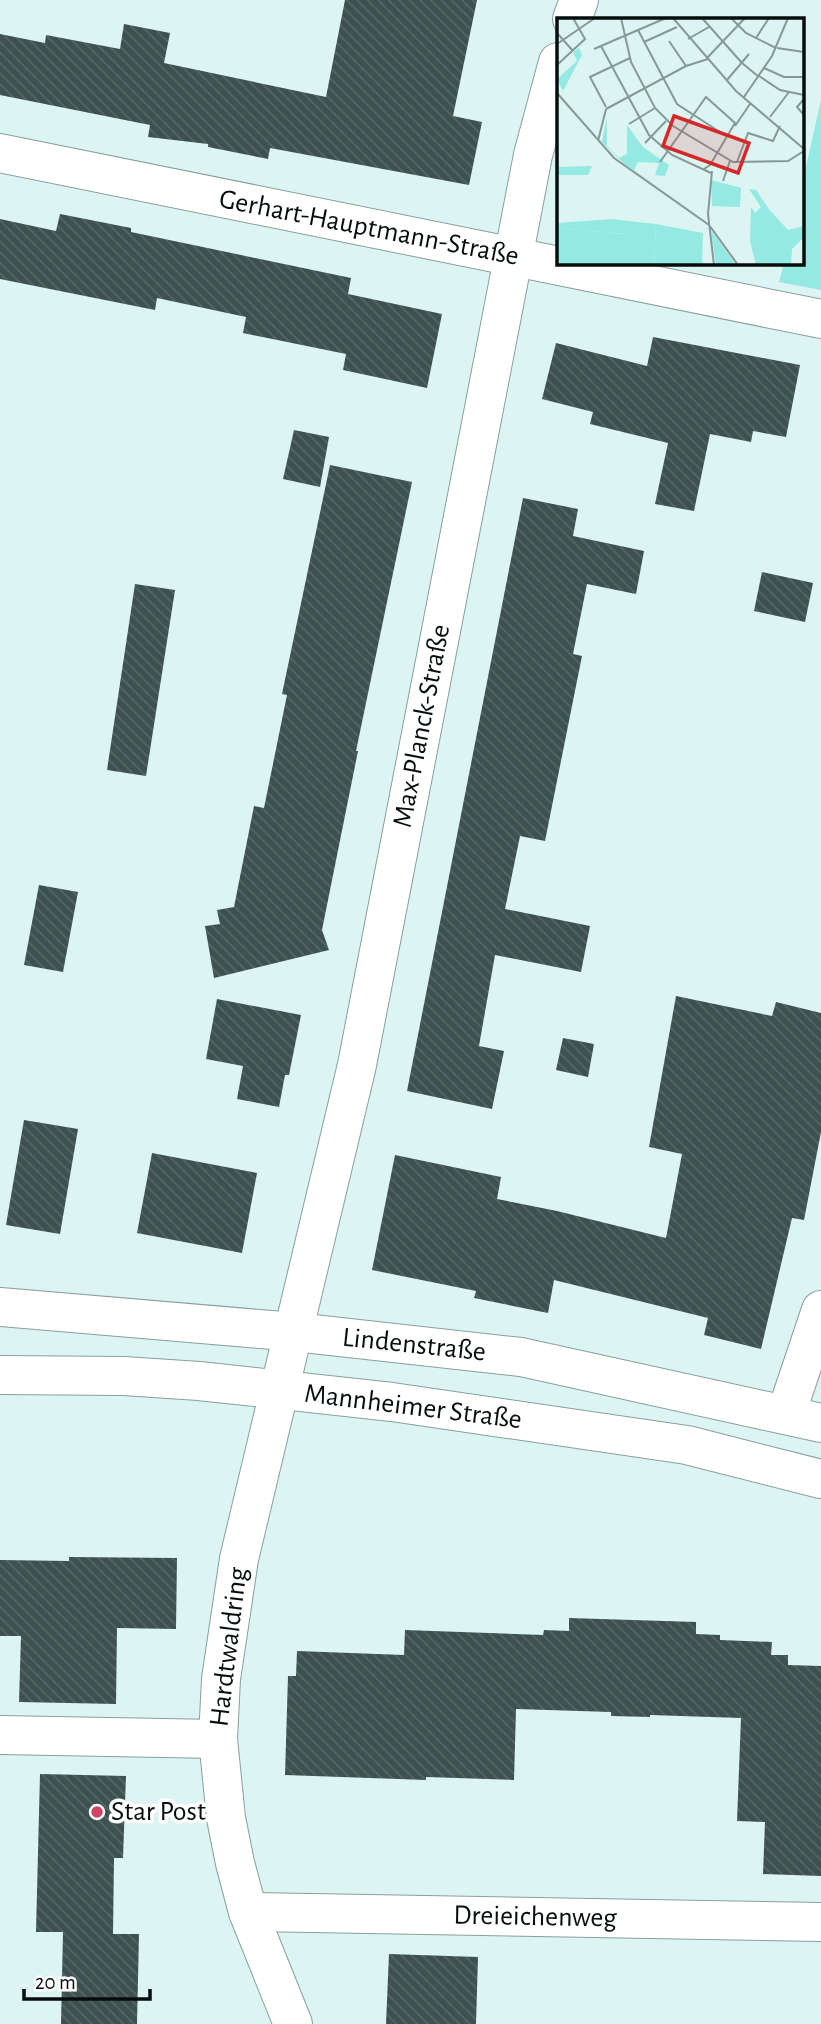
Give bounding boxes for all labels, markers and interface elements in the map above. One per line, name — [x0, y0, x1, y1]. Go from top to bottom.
inset map — [557, 18, 804, 264]
street label: Gerhart-Hauptmann-Straße — [217, 185, 521, 271]
street label: Max-Planck-Straße — [389, 622, 455, 830]
street label: Lindenstraße — [341, 1324, 487, 1366]
street label: Mannheimer Straße — [303, 1380, 523, 1434]
street label: Hardtwaldring — [205, 1565, 253, 1728]
place label: Star Post — [111, 1798, 206, 1826]
marker: Star Post — [89, 1804, 105, 1820]
street label: Dreieichenweg — [453, 1902, 617, 1932]
scale bar — [24, 1958, 150, 2002]
text: 20 m — [35, 1972, 76, 1993]

